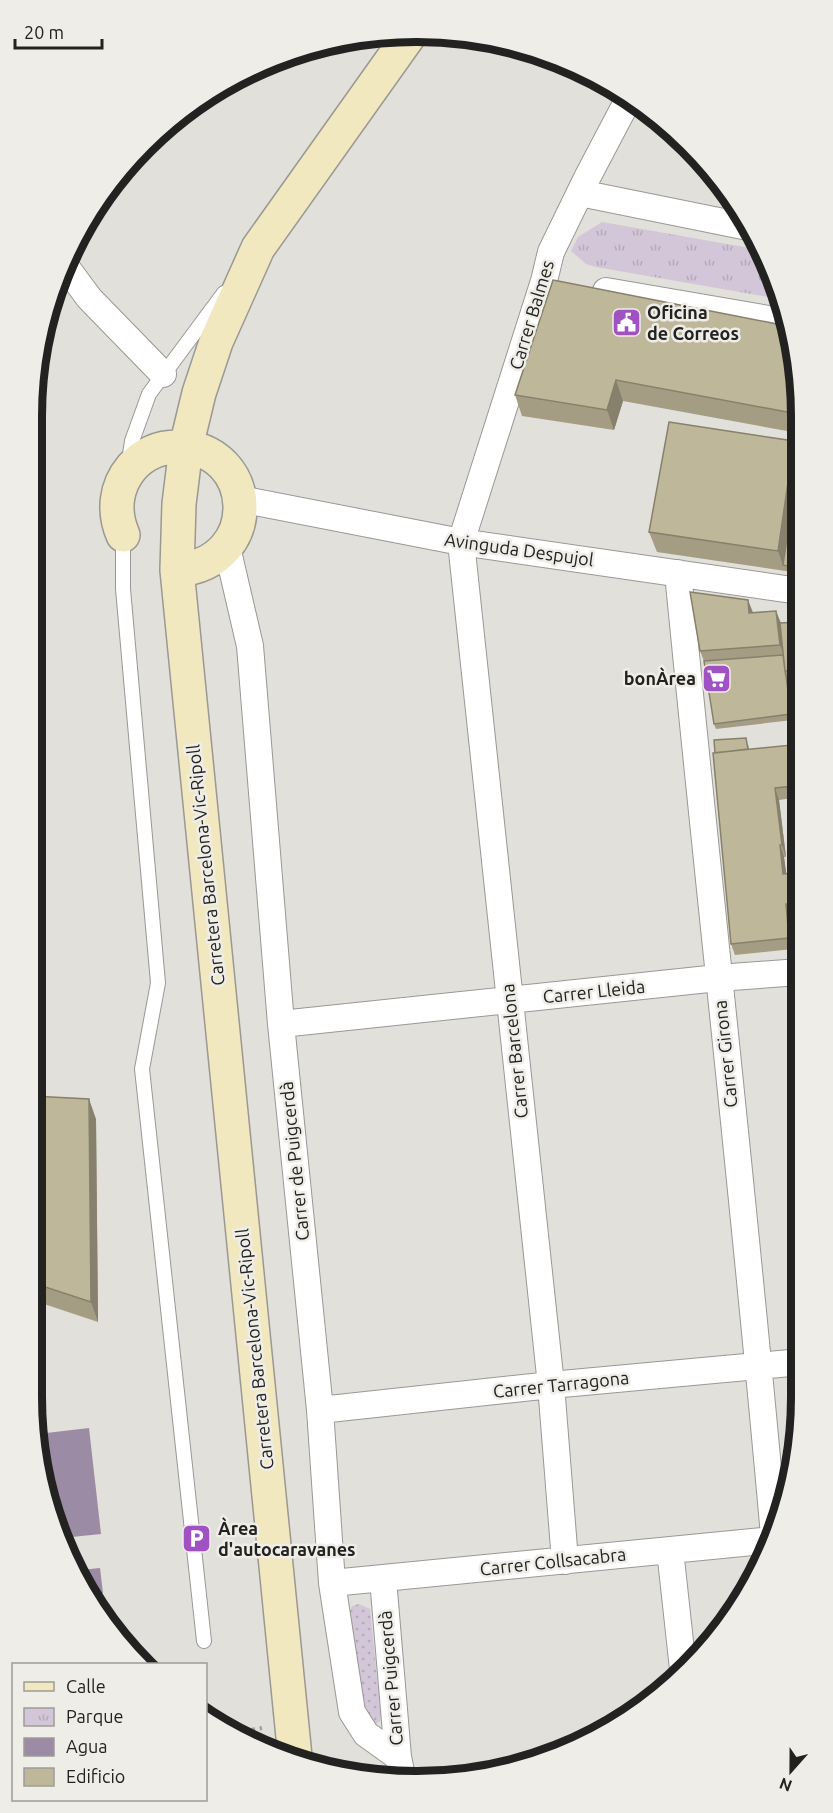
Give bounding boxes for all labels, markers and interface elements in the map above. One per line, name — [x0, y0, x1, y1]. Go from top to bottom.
scale bar — [15, 12, 102, 50]
text: 20 m — [24, 22, 64, 42]
street label: Carrer Balmes — [505, 257, 557, 372]
place label: Oficina de Correos — [647, 302, 739, 343]
public building icon: Oficina de Correos — [610, 307, 642, 339]
street label: Avinguda Despujol — [443, 529, 595, 569]
supermarket icon: bonÀrea — [701, 663, 733, 695]
place label: bonÀrea — [624, 667, 696, 688]
street label: Carretera Barcelona-Vic-Ripoll — [182, 743, 228, 987]
street label: Carrer Lleida — [542, 976, 646, 1006]
street label: Carrer Barcelona — [497, 983, 531, 1119]
street label: Carrer Girona — [709, 999, 741, 1109]
street label: Carrer de Puigcerdà — [276, 1080, 312, 1242]
street label: Carretera Barcelona-Vic-Ripoll — [231, 1227, 277, 1471]
street label: Carrer Tarragona — [492, 1367, 630, 1401]
place label: Àrea d'autocaravanes — [218, 1517, 356, 1559]
parking icon: Àrea d'autocaravanes — [181, 1523, 213, 1555]
street label: Carrer Collsacabra — [479, 1543, 627, 1579]
street label: Carrer Puigcerdà — [374, 1610, 406, 1746]
legend — [12, 1663, 207, 1801]
text: Calle — [66, 1676, 106, 1696]
text: Parque — [66, 1706, 123, 1726]
text: Agua — [66, 1736, 108, 1756]
north arrow — [761, 1741, 821, 1801]
text: Edificio — [66, 1766, 125, 1786]
text: N — [777, 1774, 794, 1796]

